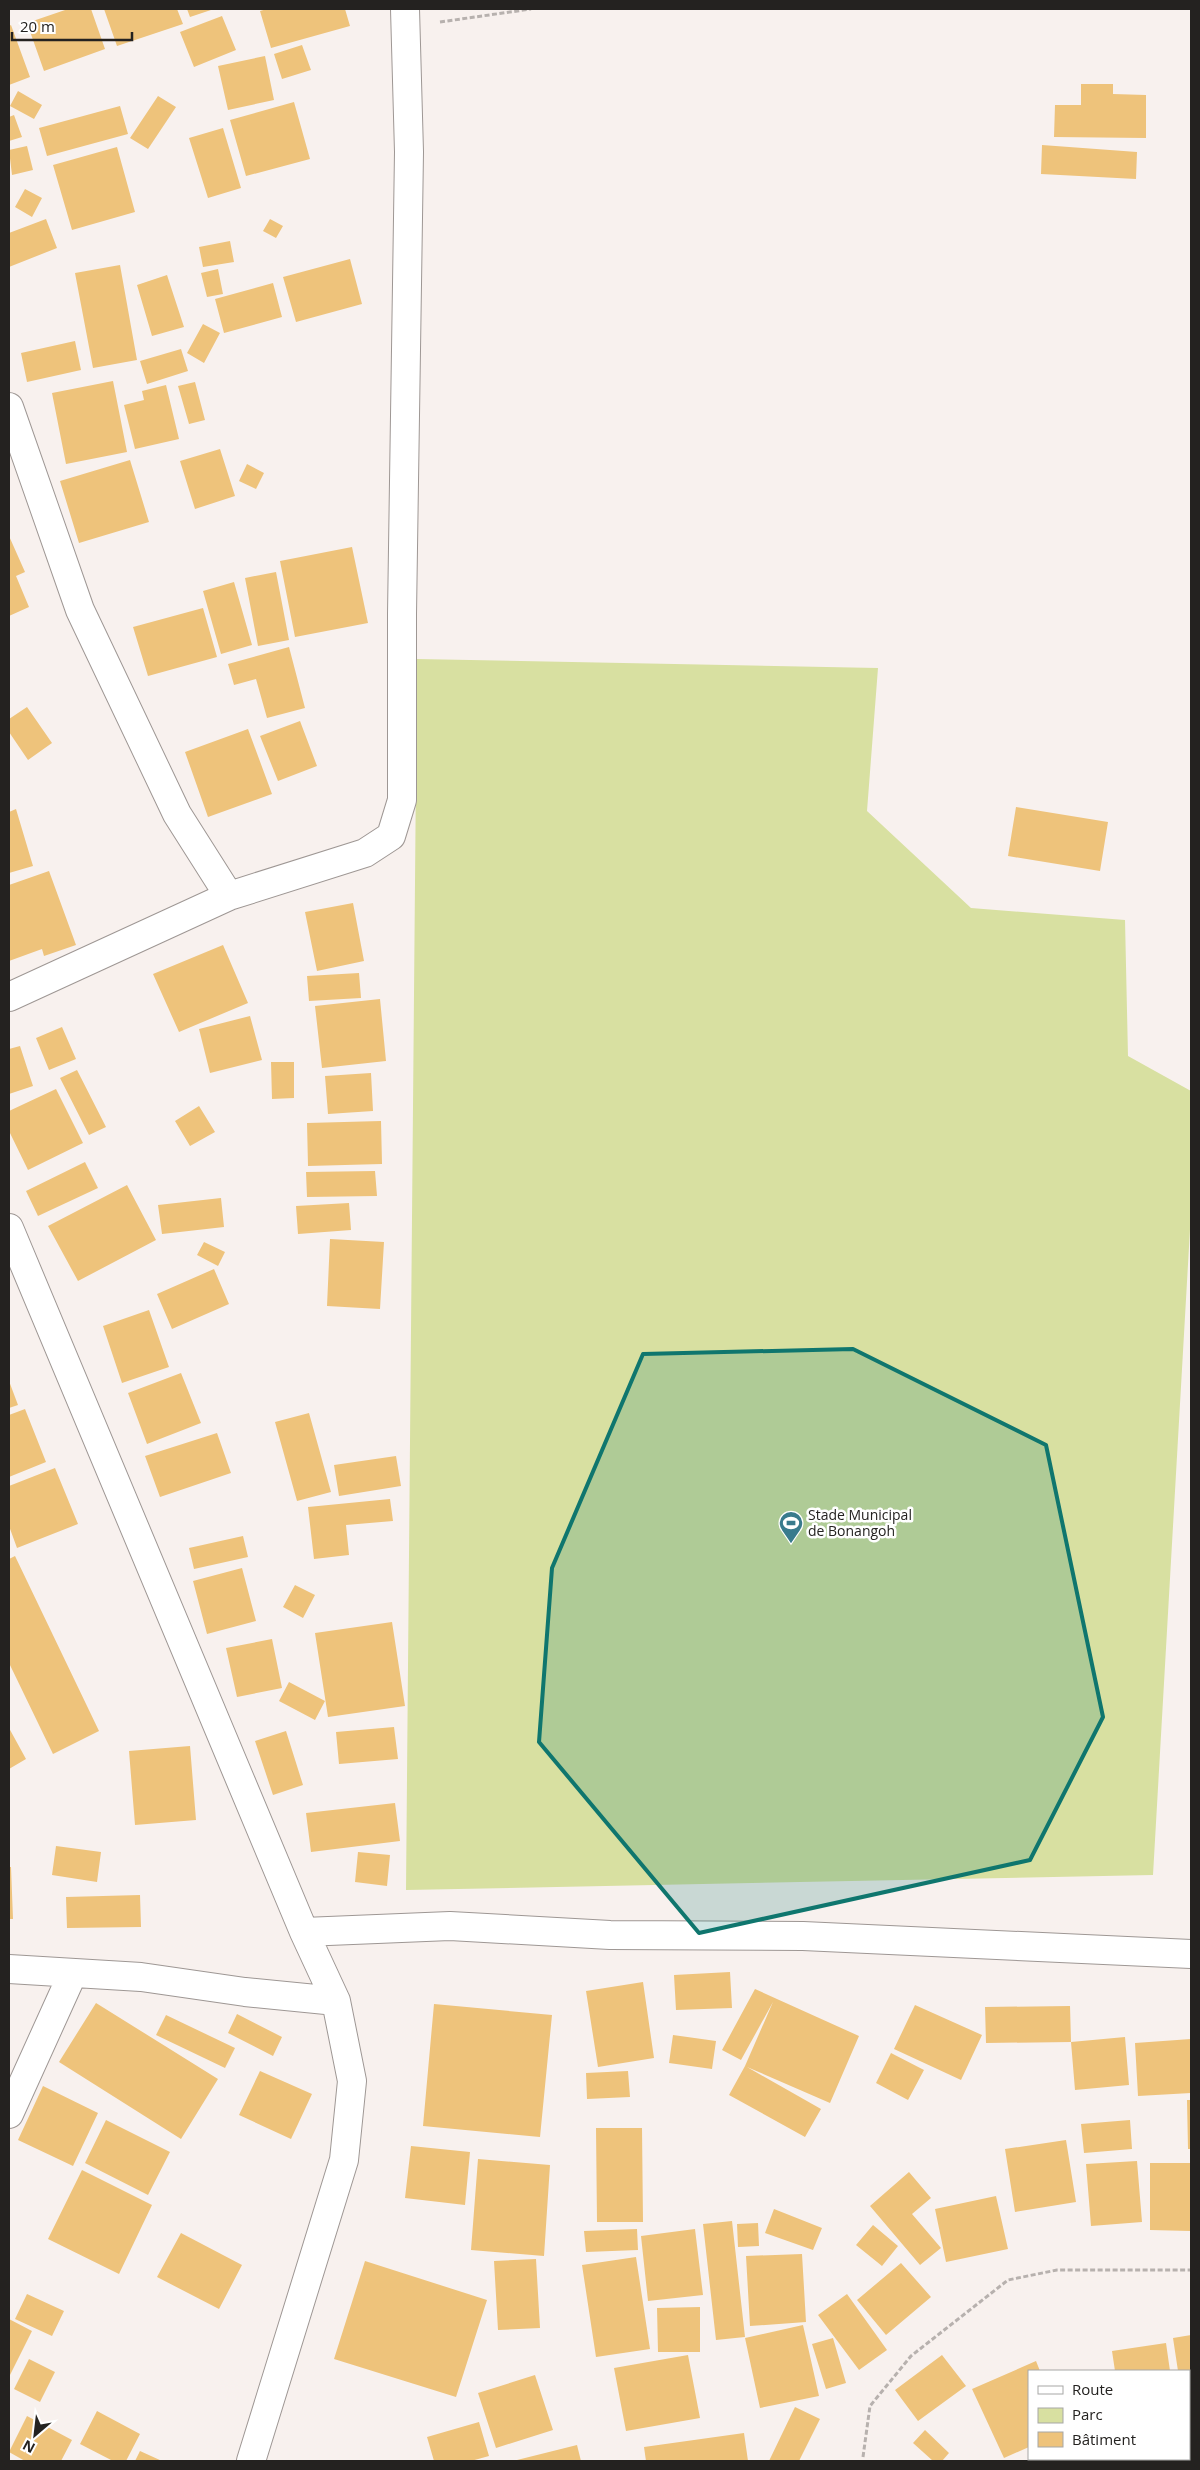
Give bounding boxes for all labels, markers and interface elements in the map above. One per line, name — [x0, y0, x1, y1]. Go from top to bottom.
scale bar — [12, 10, 132, 42]
text: 20 m — [20, 16, 55, 36]
place label: Stade Municipal de Bonangoh — [808, 1505, 912, 1540]
sports icon: Stade Municipal de Bonangoh — [778, 1510, 804, 1544]
legend — [1028, 2370, 1190, 2460]
text: Route — [1072, 2379, 1113, 2399]
text: Parc — [1072, 2404, 1103, 2424]
north arrow — [10, 2410, 60, 2460]
text: Bâtiment — [1072, 2429, 1136, 2449]
text: N — [19, 2436, 38, 2458]

